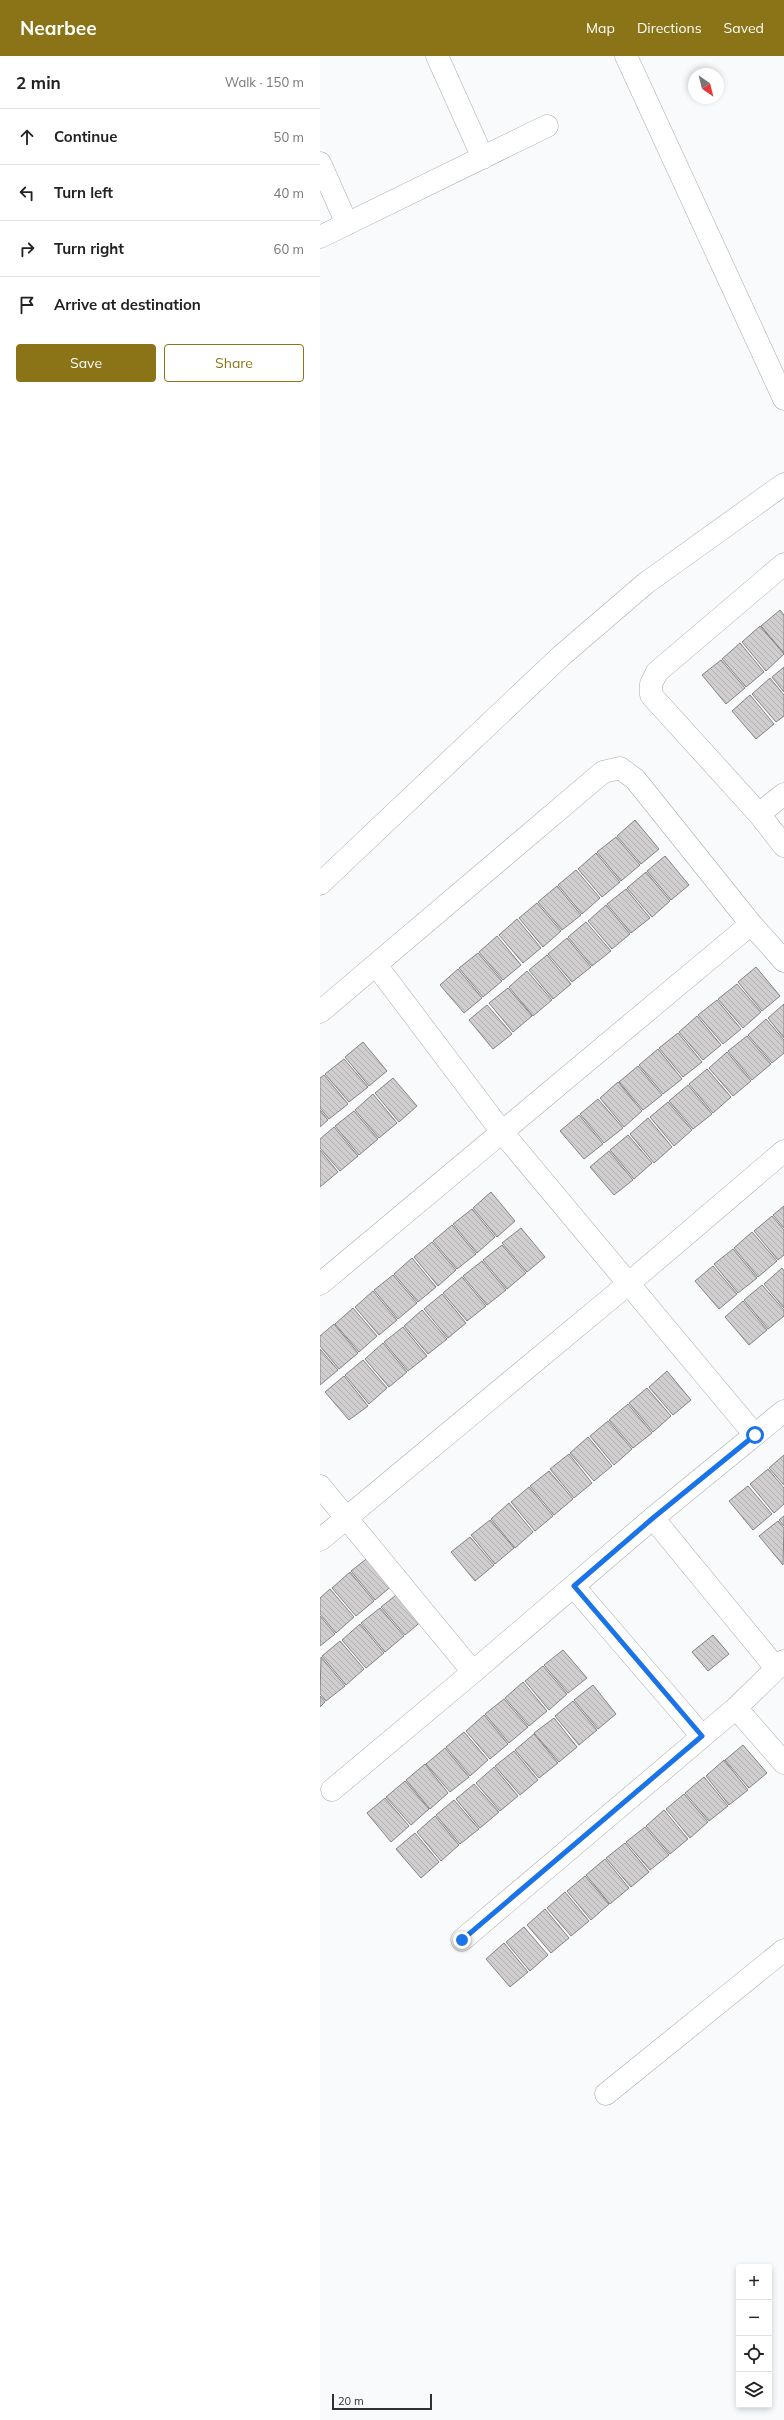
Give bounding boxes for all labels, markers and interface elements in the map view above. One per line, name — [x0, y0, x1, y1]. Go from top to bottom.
text: Nearbee — [20, 16, 97, 40]
text: Map — [586, 19, 615, 37]
text: Directions — [637, 19, 702, 37]
text: Saved — [724, 19, 764, 37]
north arrow — [688, 68, 724, 104]
text: 2 min — [16, 72, 61, 93]
text: Walk · 150 m — [225, 74, 304, 90]
icon: ahead — [16, 126, 38, 148]
text: Continue — [54, 127, 117, 146]
text: 50 m — [274, 129, 304, 145]
icon: left — [16, 182, 38, 204]
text: Turn left — [54, 183, 113, 202]
text: 40 m — [274, 185, 304, 201]
icon: right — [16, 238, 38, 260]
text: Turn right — [54, 239, 124, 258]
text: 60 m — [274, 241, 304, 257]
icon: arrive — [16, 294, 38, 316]
text: Arrive at destination — [54, 295, 201, 314]
button: Save — [16, 344, 156, 382]
button: Share — [164, 344, 304, 382]
route start — [746, 1426, 764, 1444]
route end — [453, 1931, 471, 1949]
map controls — [736, 2264, 772, 2408]
button: + — [736, 2264, 772, 2300]
button: − — [736, 2300, 772, 2336]
button: locate — [736, 2336, 772, 2372]
button: layers — [736, 2372, 772, 2408]
scale bar — [332, 2392, 432, 2411]
text: 20 m — [338, 2394, 364, 2408]

